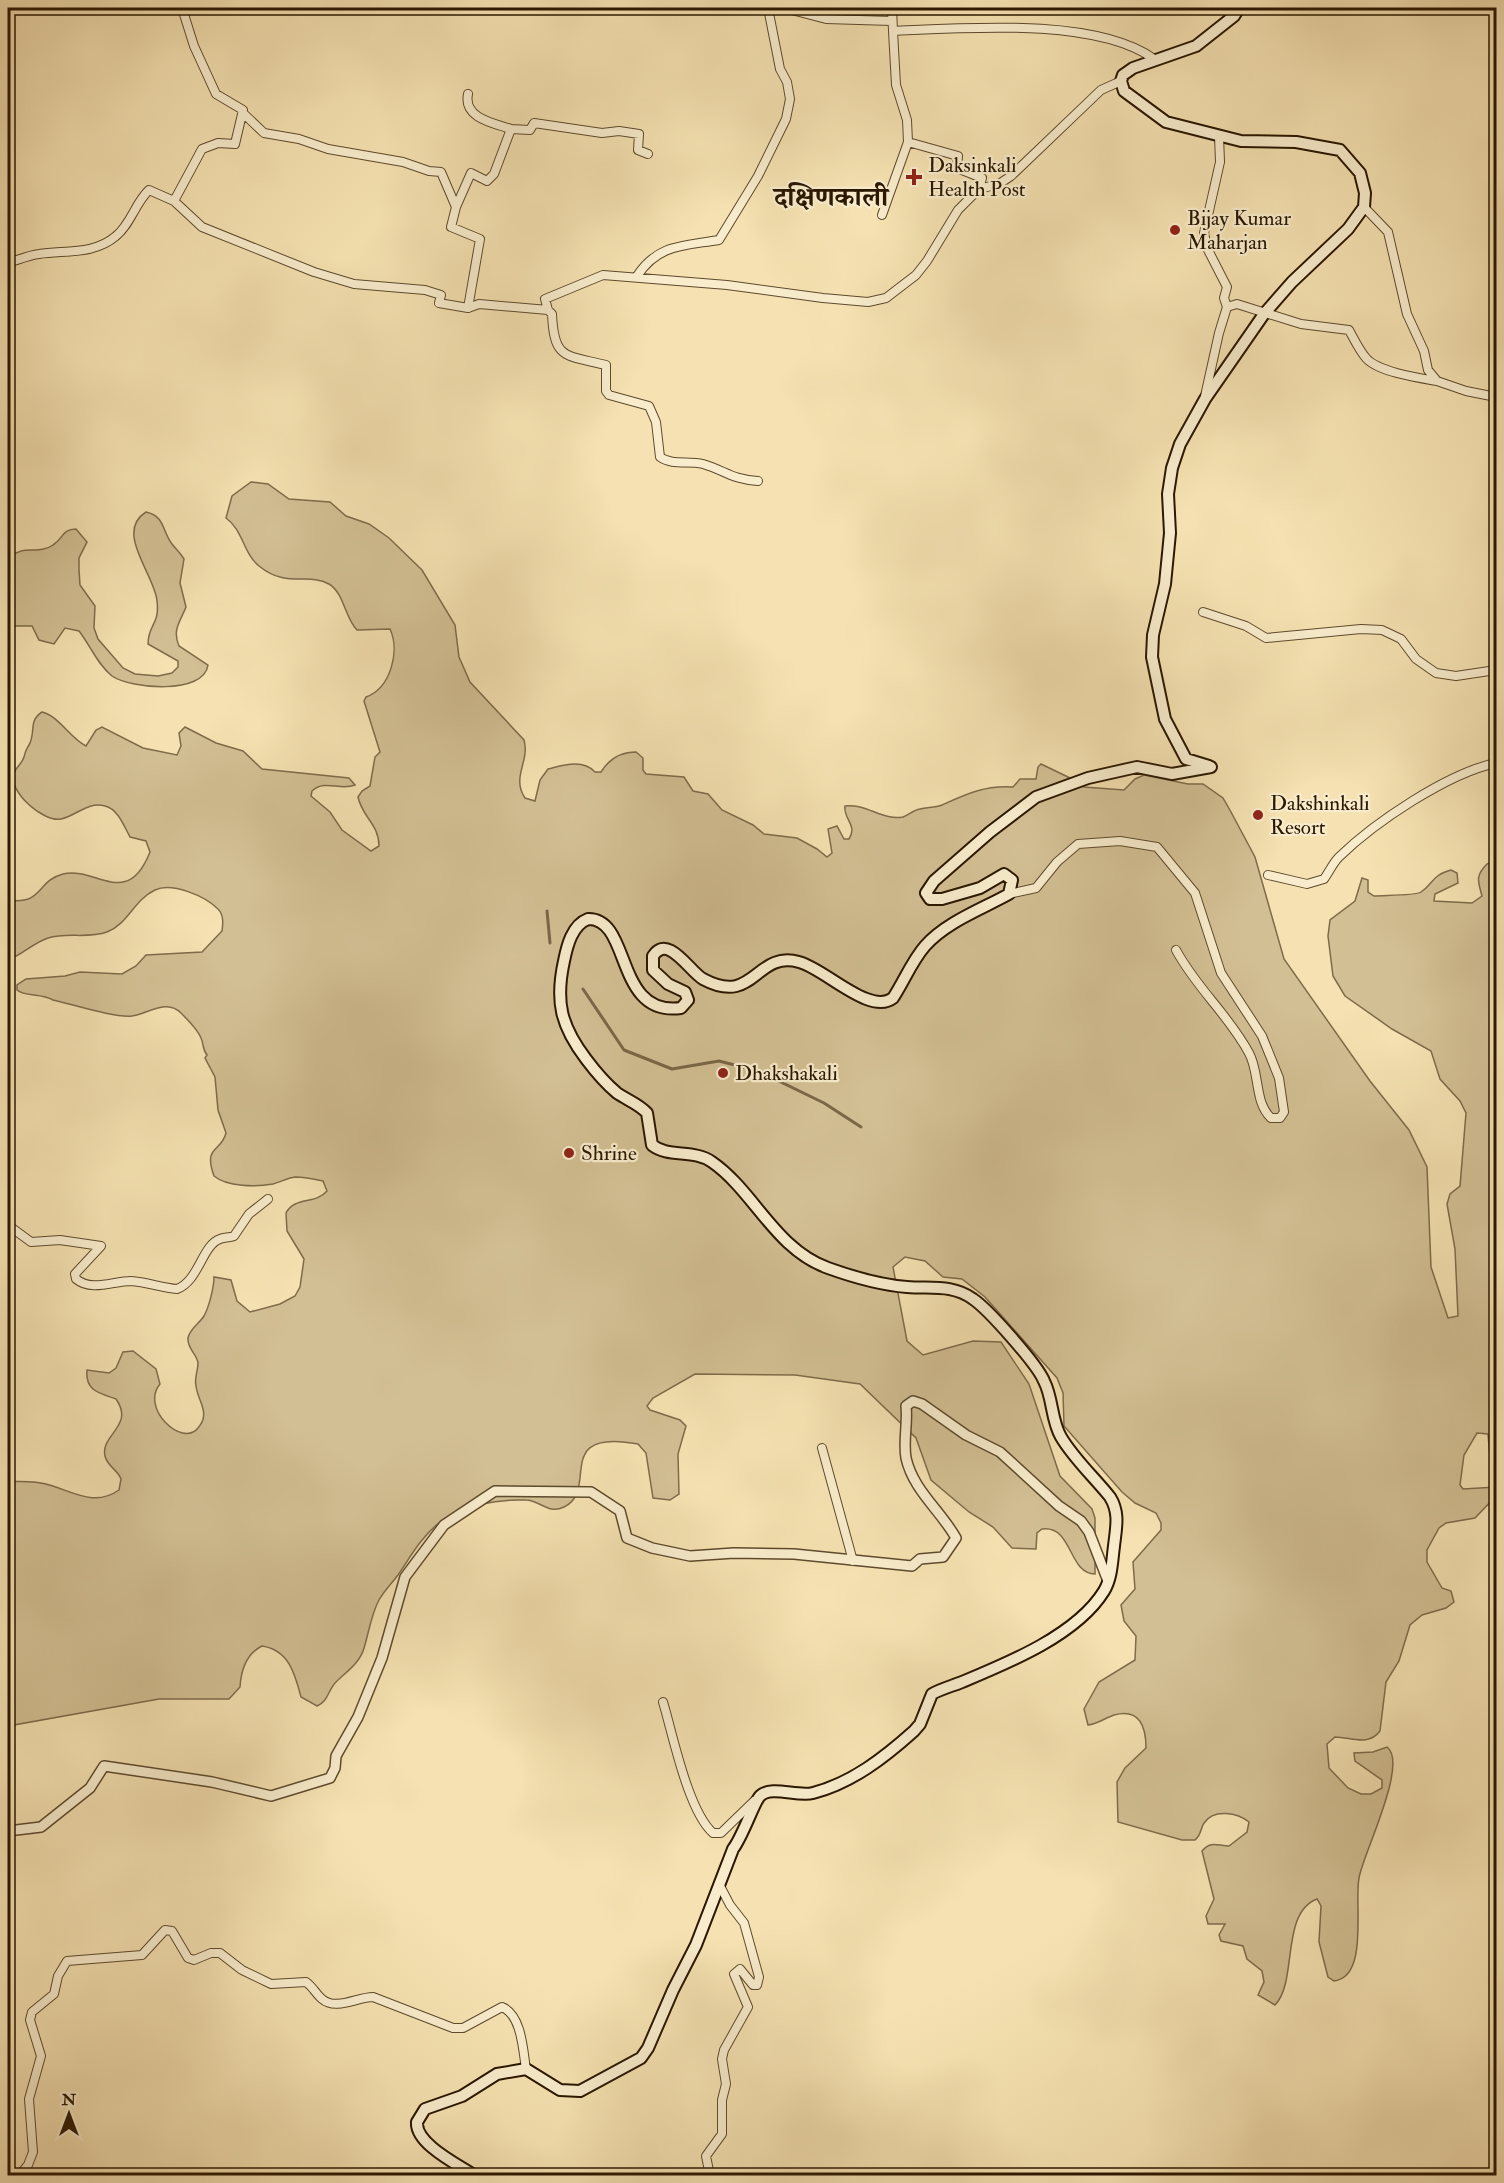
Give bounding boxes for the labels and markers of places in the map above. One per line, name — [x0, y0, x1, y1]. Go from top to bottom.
place label: Daksinkali Health Post — [928, 152, 1026, 203]
marker: Daksinkali Health Post — [905, 168, 923, 186]
place label: Bijay Kumar Maharjan — [1187, 205, 1291, 256]
marker: Bijay Kumar Maharjan — [1168, 223, 1182, 237]
place label: Dakshinkali Resort — [1270, 790, 1370, 841]
marker: Dakshinkali Resort — [1251, 808, 1265, 822]
place label: Dhakshakali — [735, 1060, 838, 1087]
marker: Dhakshakali — [716, 1066, 730, 1080]
place label: Shrine — [581, 1140, 637, 1167]
marker: Shrine — [562, 1146, 576, 1160]

